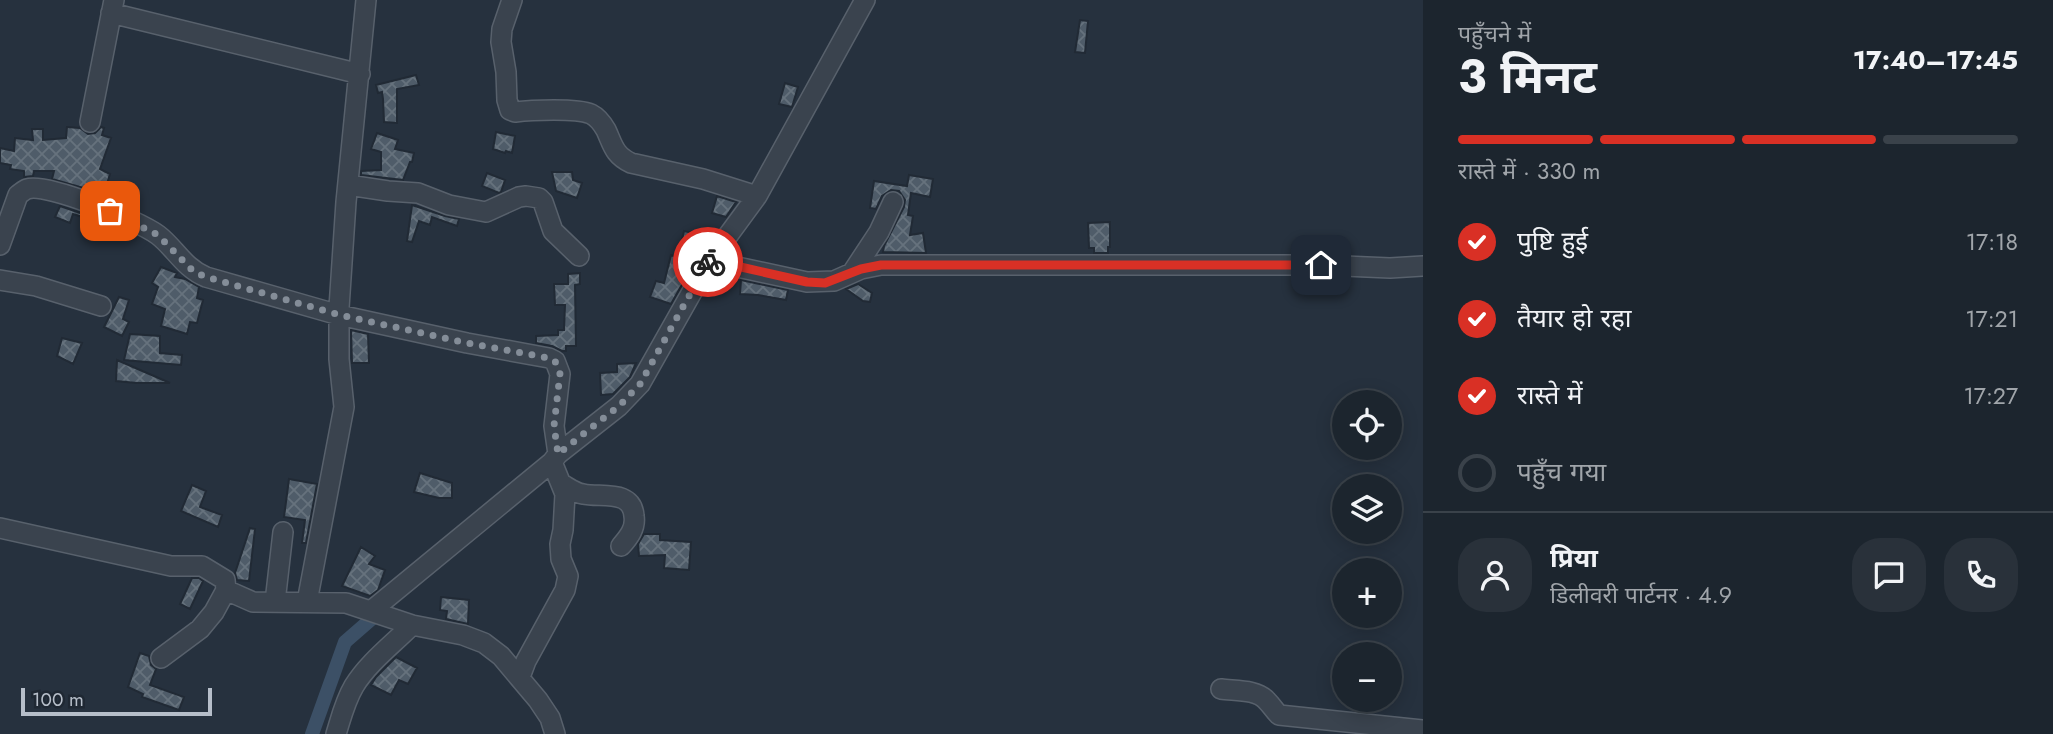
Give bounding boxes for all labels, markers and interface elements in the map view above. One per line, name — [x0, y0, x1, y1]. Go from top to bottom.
text: पहुँचने में — [1458, 17, 1531, 51]
text: 17:40–17:45 — [1853, 41, 2018, 79]
text: 3 मिनट — [1458, 44, 1597, 110]
text: रास्ते में · 330 m — [1458, 154, 1601, 188]
pin — [80, 181, 140, 241]
icon: bag — [91, 192, 129, 230]
text: पुष्टि हुई — [1517, 222, 1588, 260]
icon: check — [1458, 223, 1496, 261]
text: 17:18 — [1966, 225, 2018, 259]
courier — [673, 227, 743, 297]
pin — [1291, 235, 1351, 295]
icon: bike — [689, 243, 727, 281]
icon: home — [1302, 246, 1340, 284]
text: तैयार हो रहा — [1517, 299, 1632, 337]
icon: check — [1458, 300, 1496, 338]
text: 17:21 — [1965, 302, 2018, 336]
text: रास्ते में — [1517, 376, 1583, 414]
icon: check — [1458, 377, 1496, 415]
text: 17:27 — [1964, 379, 2018, 413]
map controls — [1332, 390, 1402, 712]
button: locate — [1332, 390, 1402, 460]
text: पहुँच गया — [1517, 453, 1606, 491]
button: layers — [1332, 474, 1402, 544]
button: person — [1458, 538, 1532, 612]
button: chat — [1852, 538, 1926, 612]
button: phone — [1944, 538, 2018, 612]
text: प्रिया — [1550, 539, 1598, 577]
button: + — [1332, 558, 1402, 628]
text: डिलीवरी पार्टनर · 4.9 — [1550, 578, 1732, 612]
button: − — [1332, 642, 1402, 712]
scale bar — [21, 685, 212, 717]
text: 100 m — [32, 686, 84, 713]

